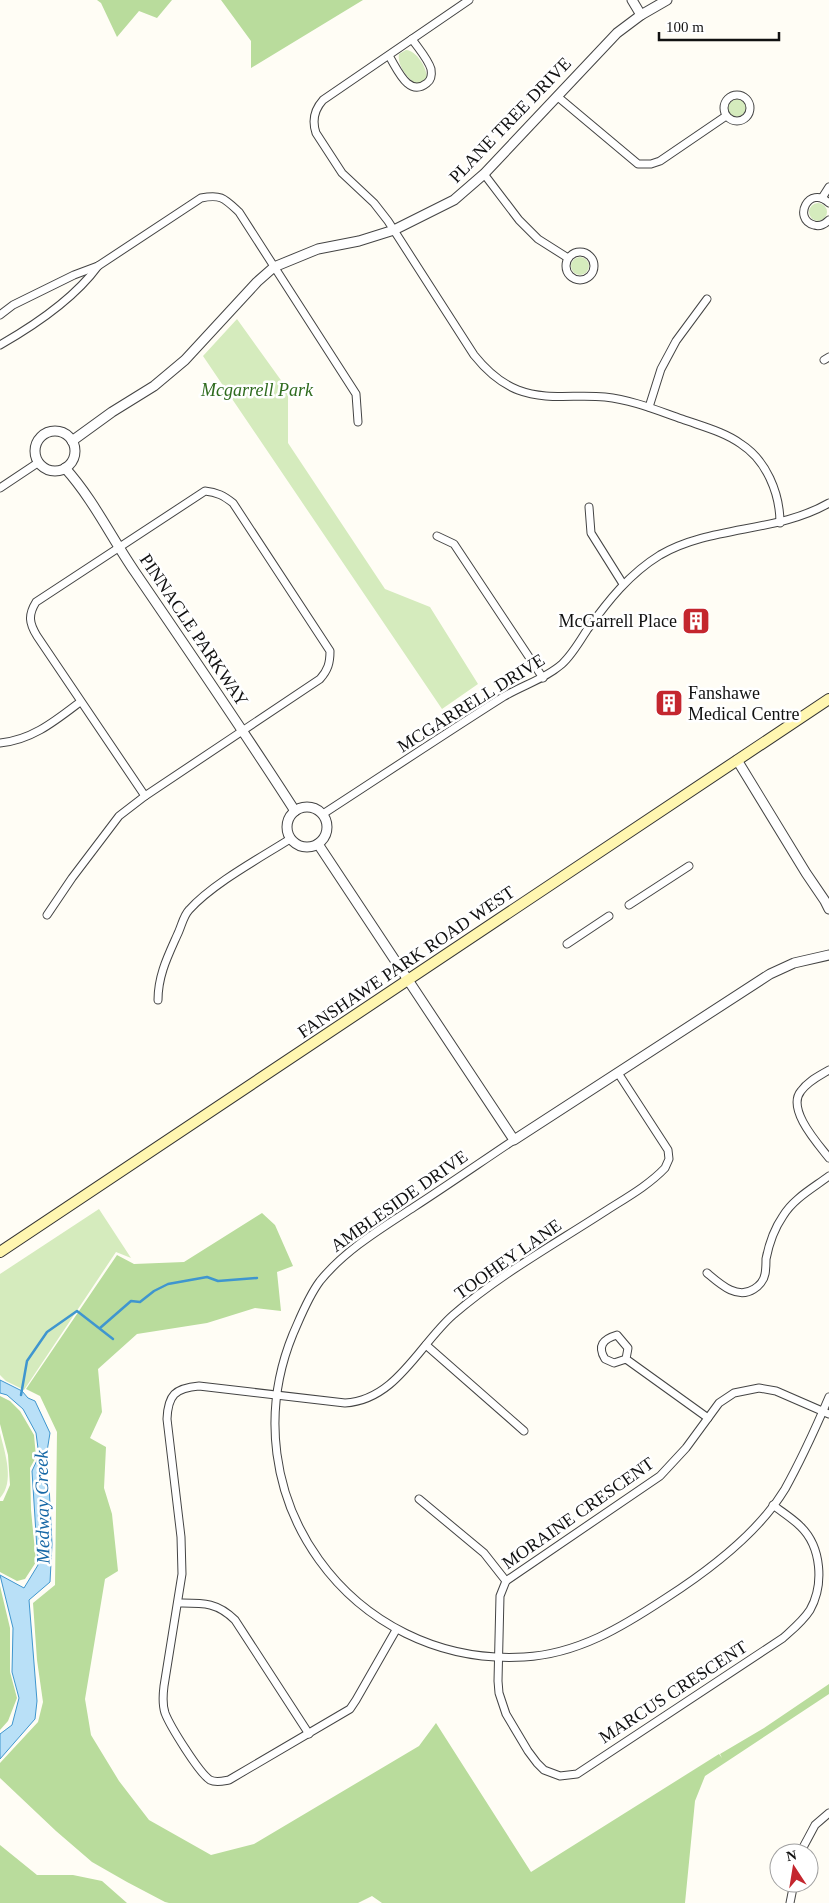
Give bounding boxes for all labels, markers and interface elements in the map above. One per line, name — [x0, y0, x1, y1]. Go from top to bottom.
scale bar — [659, 10, 779, 42]
text: 100 m — [666, 19, 704, 35]
street label: PLANE TREE DRIVE — [445, 53, 575, 187]
park label: Mcgarrell Park — [200, 380, 314, 400]
street label: PINNACLE PARKWAY — [136, 550, 252, 710]
building icon: McGarrell Place — [681, 606, 711, 636]
place label: McGarrell Place — [559, 611, 677, 631]
street label: MCGARRELL DRIVE — [394, 650, 548, 756]
place label: Fanshawe Medical Centre — [688, 683, 799, 724]
building icon: Fanshawe Medical Centre — [654, 688, 684, 718]
street label: FANSHAWE PARK ROAD WEST — [294, 882, 518, 1042]
street label: AMBLESIDE DRIVE — [327, 1146, 471, 1256]
street label: TOOHEY LANE — [451, 1215, 565, 1303]
water label: Medway Creek — [30, 1449, 54, 1565]
street label: MORAINE CRESCENT — [498, 1453, 658, 1573]
street label: MARCUS CRESCENT — [595, 1637, 751, 1747]
north arrow — [769, 1843, 819, 1893]
text: N — [785, 1847, 798, 1864]

